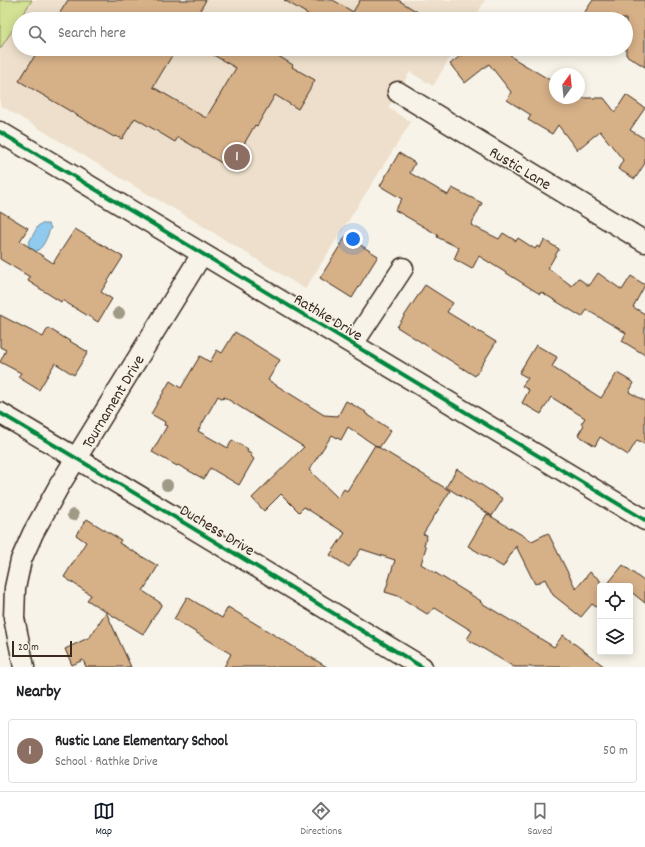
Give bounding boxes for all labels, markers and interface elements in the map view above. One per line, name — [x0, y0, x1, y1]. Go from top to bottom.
search box — [12, 12, 633, 56]
icon: search — [26, 23, 48, 45]
text: Search here — [58, 23, 126, 45]
north arrow — [549, 68, 585, 104]
pin: 1 — [224, 142, 250, 172]
street label: Rustic Lane — [484, 142, 555, 197]
your location — [343, 229, 363, 249]
street label: Rathke Drive — [289, 289, 366, 348]
street label: Tournament Drive — [77, 351, 151, 453]
street label: Duchess Drive — [175, 500, 259, 563]
map controls — [597, 583, 633, 655]
button: locate — [597, 583, 633, 619]
button: layers — [597, 619, 633, 655]
scale bar — [12, 639, 72, 658]
text: 20 m — [18, 640, 39, 656]
text: Nearby — [16, 681, 60, 705]
text: Rustic Lane Elementary School — [55, 731, 228, 753]
text: 1 — [29, 742, 31, 761]
text: 50 m — [603, 742, 628, 761]
text: School · Rathke Drive — [55, 753, 158, 772]
tab: Map — [93, 800, 115, 840]
tab: Directions — [300, 800, 342, 840]
tab: Saved — [528, 800, 552, 840]

